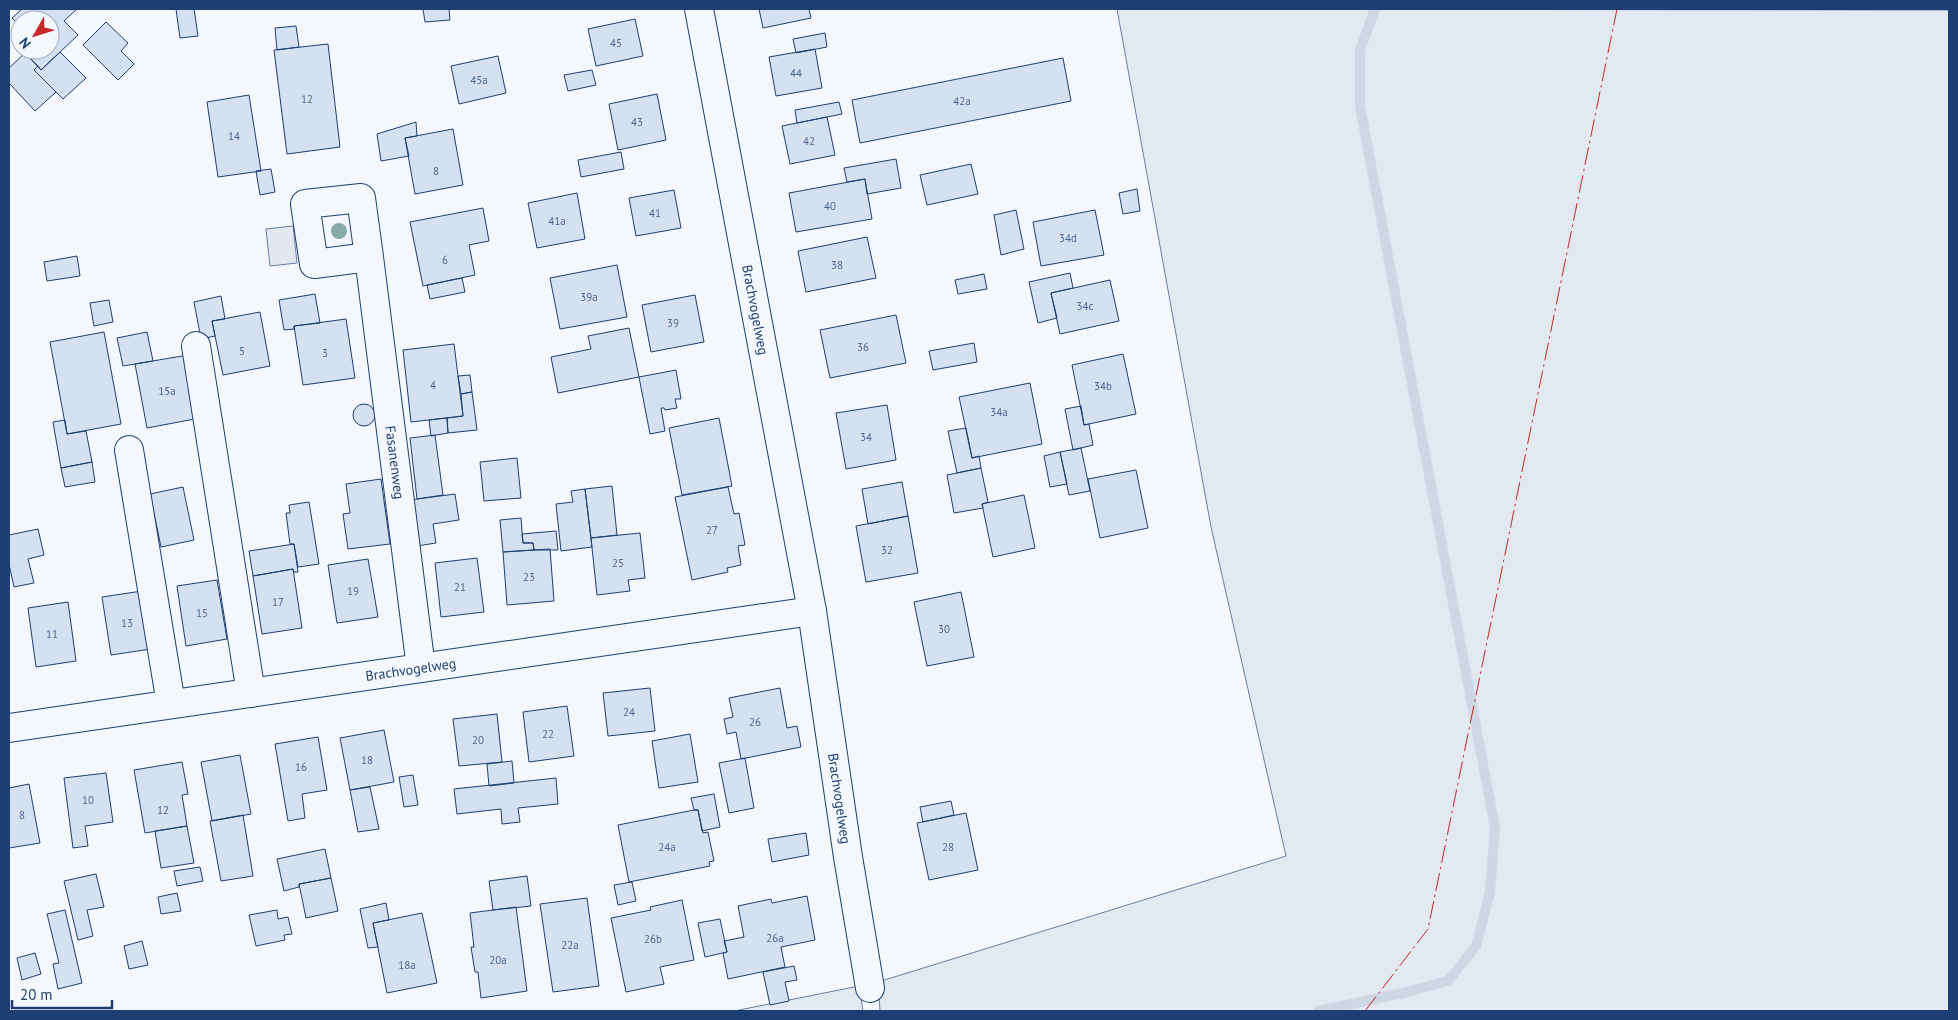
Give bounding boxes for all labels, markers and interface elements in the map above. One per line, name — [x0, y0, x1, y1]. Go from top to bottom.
north arrow — [10, 10, 60, 60]
text: N — [15, 34, 35, 52]
house number: 45 — [610, 36, 622, 50]
house number: 44 — [790, 66, 802, 80]
house number: 45a — [470, 73, 488, 87]
house number: 12 — [301, 92, 313, 106]
house number: 42a — [953, 94, 971, 108]
house number: 43 — [631, 115, 643, 129]
house number: 14 — [228, 129, 240, 143]
house number: 42 — [803, 134, 815, 148]
house number: 8 — [433, 164, 439, 178]
house number: 40 — [824, 199, 836, 213]
house number: 41 — [649, 206, 661, 220]
house number: 41a — [548, 214, 566, 228]
house number: 34d — [1059, 231, 1077, 245]
house number: 6 — [442, 253, 448, 267]
house number: 38 — [831, 258, 843, 272]
street label: Brachvogelweg — [738, 263, 773, 356]
house number: 39a — [580, 290, 598, 304]
house number: 34c — [1077, 299, 1094, 313]
house number: 39 — [667, 316, 679, 330]
house number: 36 — [857, 340, 869, 354]
house number: 5 — [239, 344, 245, 358]
house number: 3 — [322, 346, 328, 360]
house number: 4 — [430, 378, 436, 392]
house number: 34b — [1094, 379, 1112, 393]
house number: 15a — [158, 384, 176, 398]
house number: 34a — [990, 405, 1008, 419]
street label: Fasanenweg — [381, 424, 409, 500]
house number: 34 — [860, 430, 872, 444]
house number: 27 — [706, 523, 718, 537]
house number: 32 — [881, 543, 893, 557]
house number: 25 — [612, 556, 624, 570]
house number: 23 — [523, 570, 535, 584]
house number: 21 — [454, 580, 466, 594]
house number: 19 — [347, 584, 359, 598]
house number: 17 — [272, 595, 284, 609]
house number: 15 — [196, 606, 208, 620]
house number: 13 — [121, 616, 133, 630]
house number: 30 — [938, 622, 950, 636]
house number: 11 — [46, 627, 58, 641]
street label: Brachvogelweg — [364, 654, 457, 685]
house number: 24 — [623, 705, 635, 719]
house number: 26 — [749, 715, 761, 729]
house number: 22 — [542, 727, 554, 741]
house number: 20 — [472, 733, 484, 747]
street label: Brachvogelweg — [824, 752, 855, 845]
house number: 18 — [361, 753, 373, 767]
house number: 16 — [295, 760, 307, 774]
house number: 10 — [82, 793, 94, 807]
house number: 12 — [157, 803, 169, 817]
house number: 8 — [19, 808, 25, 822]
house number: 24a — [658, 840, 676, 854]
house number: 28 — [942, 840, 954, 854]
house number: 26a — [766, 931, 784, 945]
house number: 26b — [644, 932, 662, 946]
house number: 22a — [561, 938, 579, 952]
house number: 20a — [489, 953, 507, 967]
house number: 18a — [398, 958, 416, 972]
scale bar — [12, 978, 112, 1010]
text: 20 m — [20, 985, 53, 1004]

